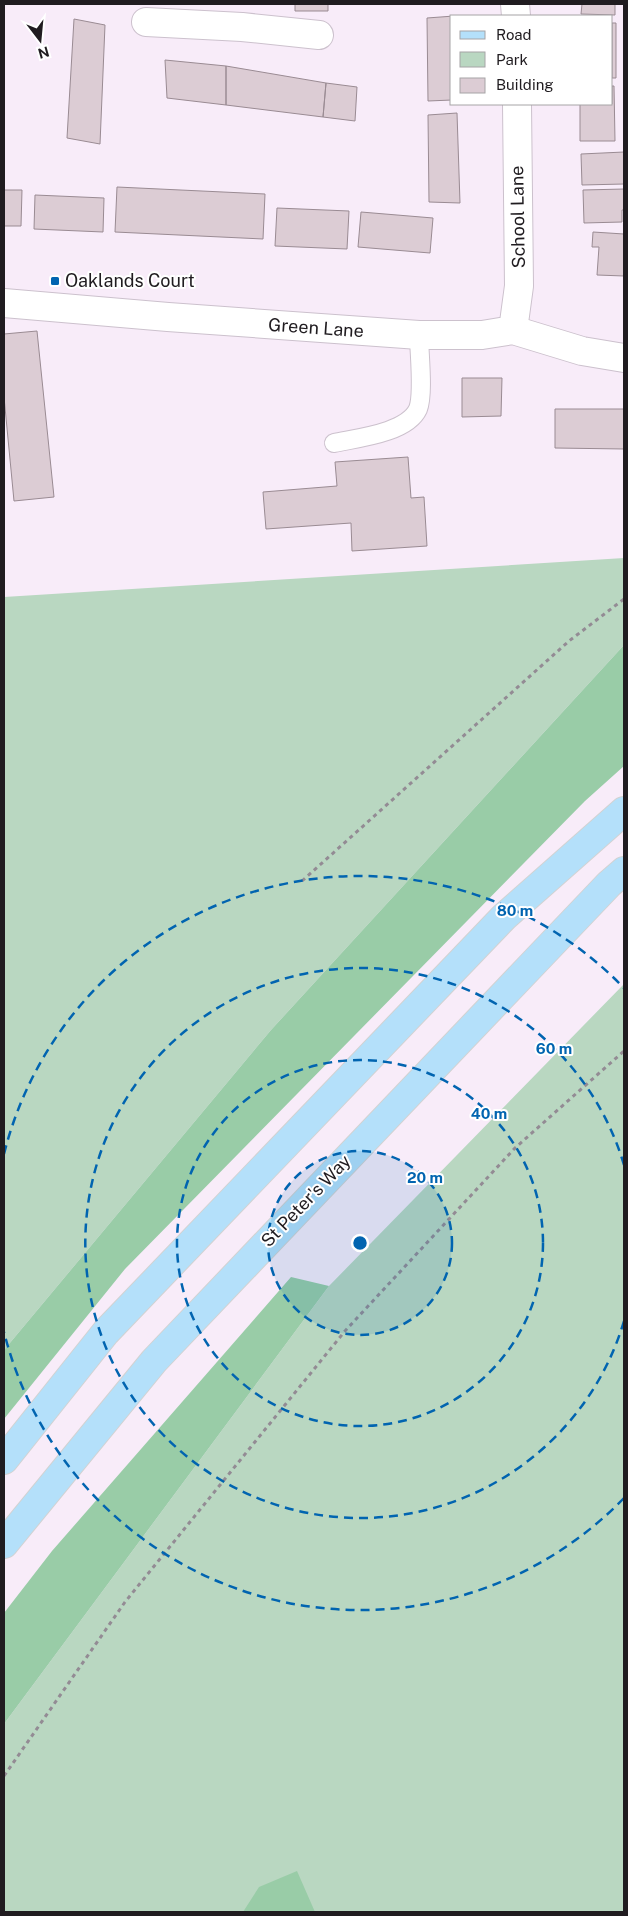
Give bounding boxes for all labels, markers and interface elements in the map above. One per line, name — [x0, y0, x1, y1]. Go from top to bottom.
north arrow — [15, 15, 65, 65]
legend — [450, 15, 613, 105]
text: Road — [496, 26, 532, 43]
text: N — [36, 43, 51, 62]
text: Park — [496, 51, 528, 68]
text: Building — [496, 76, 554, 93]
street label: School Lane — [506, 165, 529, 269]
place label: Oaklands Court — [65, 270, 195, 291]
marker: Oaklands Court — [49, 275, 61, 287]
street label: Green Lane — [267, 314, 365, 341]
text: 80 m — [497, 902, 533, 919]
text: 60 m — [536, 1040, 572, 1057]
text: 40 m — [471, 1105, 507, 1122]
street label: St Peter's Way — [256, 1150, 355, 1251]
text: 20 m — [407, 1169, 443, 1186]
centre of rings — [351, 1234, 369, 1252]

